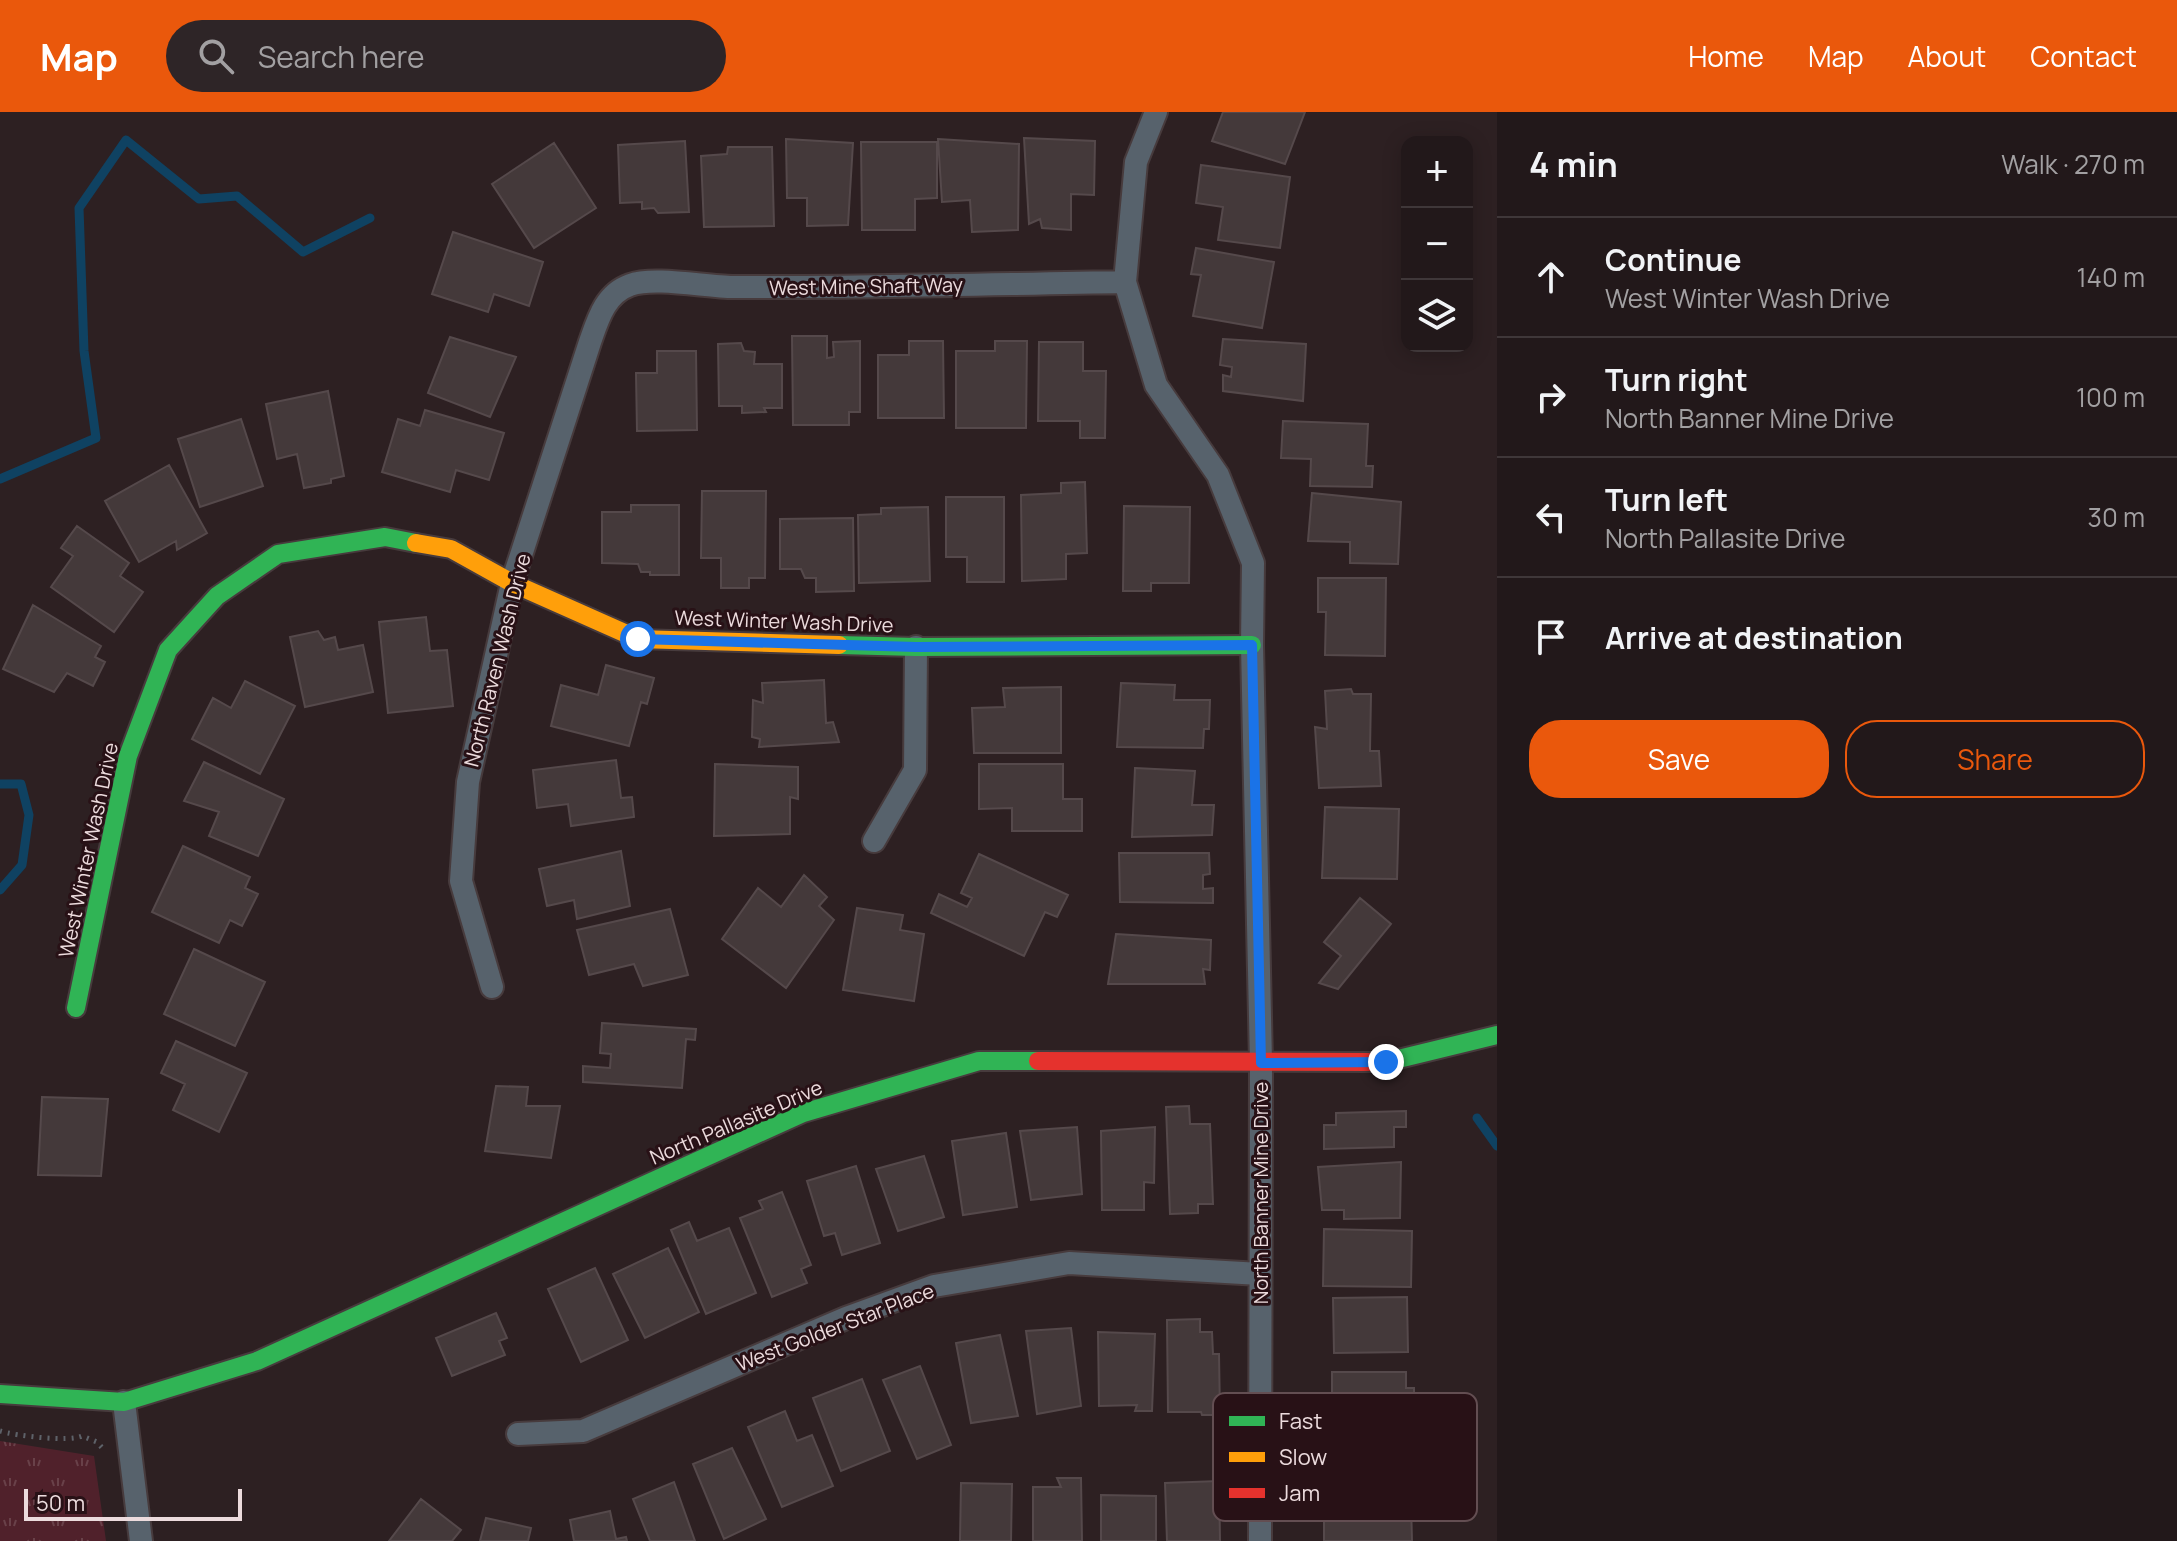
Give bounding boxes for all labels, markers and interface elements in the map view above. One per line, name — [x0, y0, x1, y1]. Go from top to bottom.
search box — [166, 20, 726, 92]
text: Map — [40, 30, 118, 82]
icon: search — [194, 34, 238, 78]
text: Search here — [258, 36, 425, 77]
text: Home — [1688, 37, 1764, 75]
text: Map — [1808, 37, 1864, 75]
text: About — [1908, 37, 1986, 75]
text: Contact — [2030, 37, 2137, 75]
map controls — [1401, 136, 1473, 352]
button: + — [1401, 136, 1473, 208]
text: 4 min — [1529, 141, 1618, 187]
text: Walk · 270 m — [2001, 146, 2145, 182]
button: − — [1401, 208, 1473, 280]
text: Continue — [1605, 239, 1741, 280]
icon: ahead — [1529, 255, 1573, 299]
text: 140 m — [2076, 259, 2145, 295]
street label: West Mine Shaft Way — [769, 271, 964, 301]
button: layers — [1401, 280, 1473, 352]
text: West Winter Wash Drive — [1605, 280, 1890, 316]
text: Turn right — [1605, 359, 1748, 400]
icon: right — [1529, 375, 1573, 419]
text: 100 m — [2076, 379, 2145, 415]
text: North Banner Mine Drive — [1605, 400, 1894, 436]
text: Turn left — [1605, 479, 1728, 520]
icon: left — [1529, 495, 1573, 539]
text: 30 m — [2088, 499, 2145, 535]
text: North Pallasite Drive — [1605, 520, 1846, 556]
street label: North Raven Wash Drive — [457, 550, 537, 770]
street label: West Winter Wash Drive — [674, 604, 894, 638]
icon: arrive — [1529, 615, 1573, 659]
text: Arrive at destination — [1605, 617, 1903, 658]
route start — [620, 621, 656, 657]
button: Save — [1529, 720, 1829, 798]
button: Share — [1845, 720, 2145, 798]
street label: West Winter Wash Drive — [52, 740, 124, 960]
route end — [1368, 1044, 1404, 1080]
street label: North Pallasite Drive — [646, 1073, 826, 1171]
street label: North Banner Mine Drive — [1247, 1082, 1274, 1304]
street label: West Golder Star Place — [732, 1277, 938, 1377]
legend — [1213, 1393, 1477, 1521]
text: Fast — [1279, 1406, 1322, 1436]
text: Slow — [1279, 1442, 1327, 1472]
text: Jam — [1279, 1478, 1320, 1508]
scale bar — [24, 1485, 242, 1521]
text: 50 m — [36, 1488, 85, 1518]

